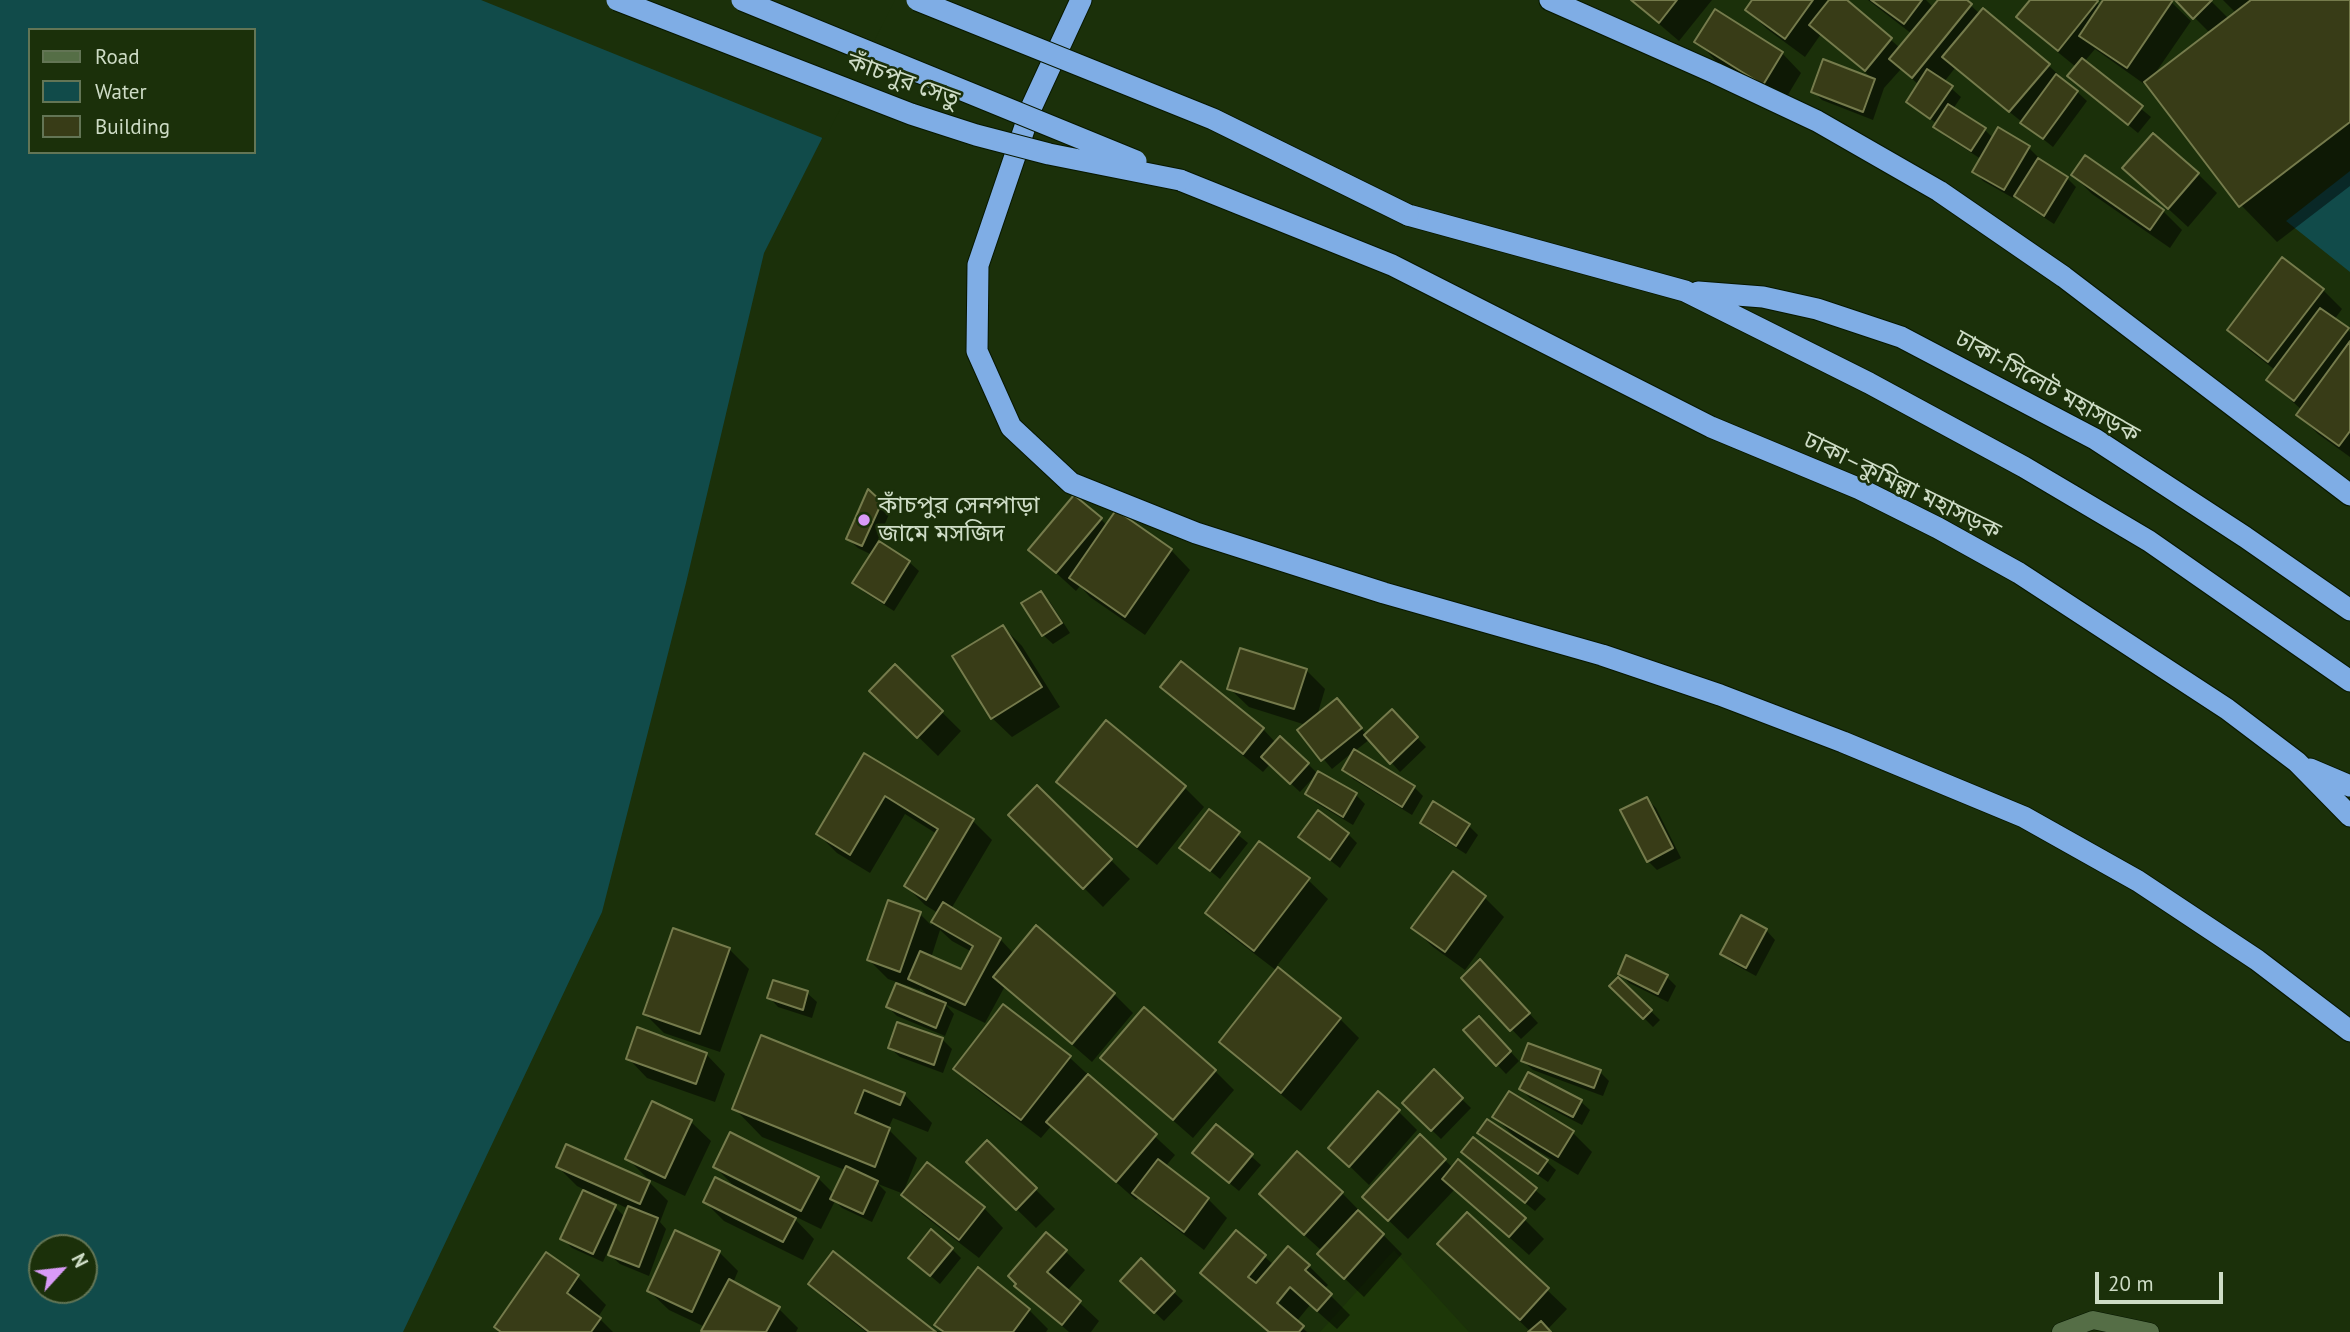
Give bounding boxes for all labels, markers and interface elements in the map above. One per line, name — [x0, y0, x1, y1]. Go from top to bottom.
legend — [28, 28, 256, 154]
text: Road — [95, 43, 139, 70]
street label: কাঁচপুর সেতু — [843, 47, 963, 115]
text: Water — [95, 78, 147, 105]
text: Building — [95, 113, 170, 140]
street label: ঢাকা-সিলেট মহাসড়ক — [1950, 324, 2144, 450]
street label: ঢাকা–কুমিল্লা মহাসড়ক — [1799, 426, 2005, 546]
place label: কাঁচপুর সেনপাড়া জামে মসজিদ — [878, 492, 1040, 548]
marker: কাঁচপুর সেনপাড়া জামে মসজিদ — [856, 512, 872, 528]
north arrow — [28, 1234, 98, 1304]
text: N — [66, 1249, 93, 1271]
scale bar — [2098, 1258, 2226, 1302]
text: 20 m — [2108, 1270, 2154, 1297]

